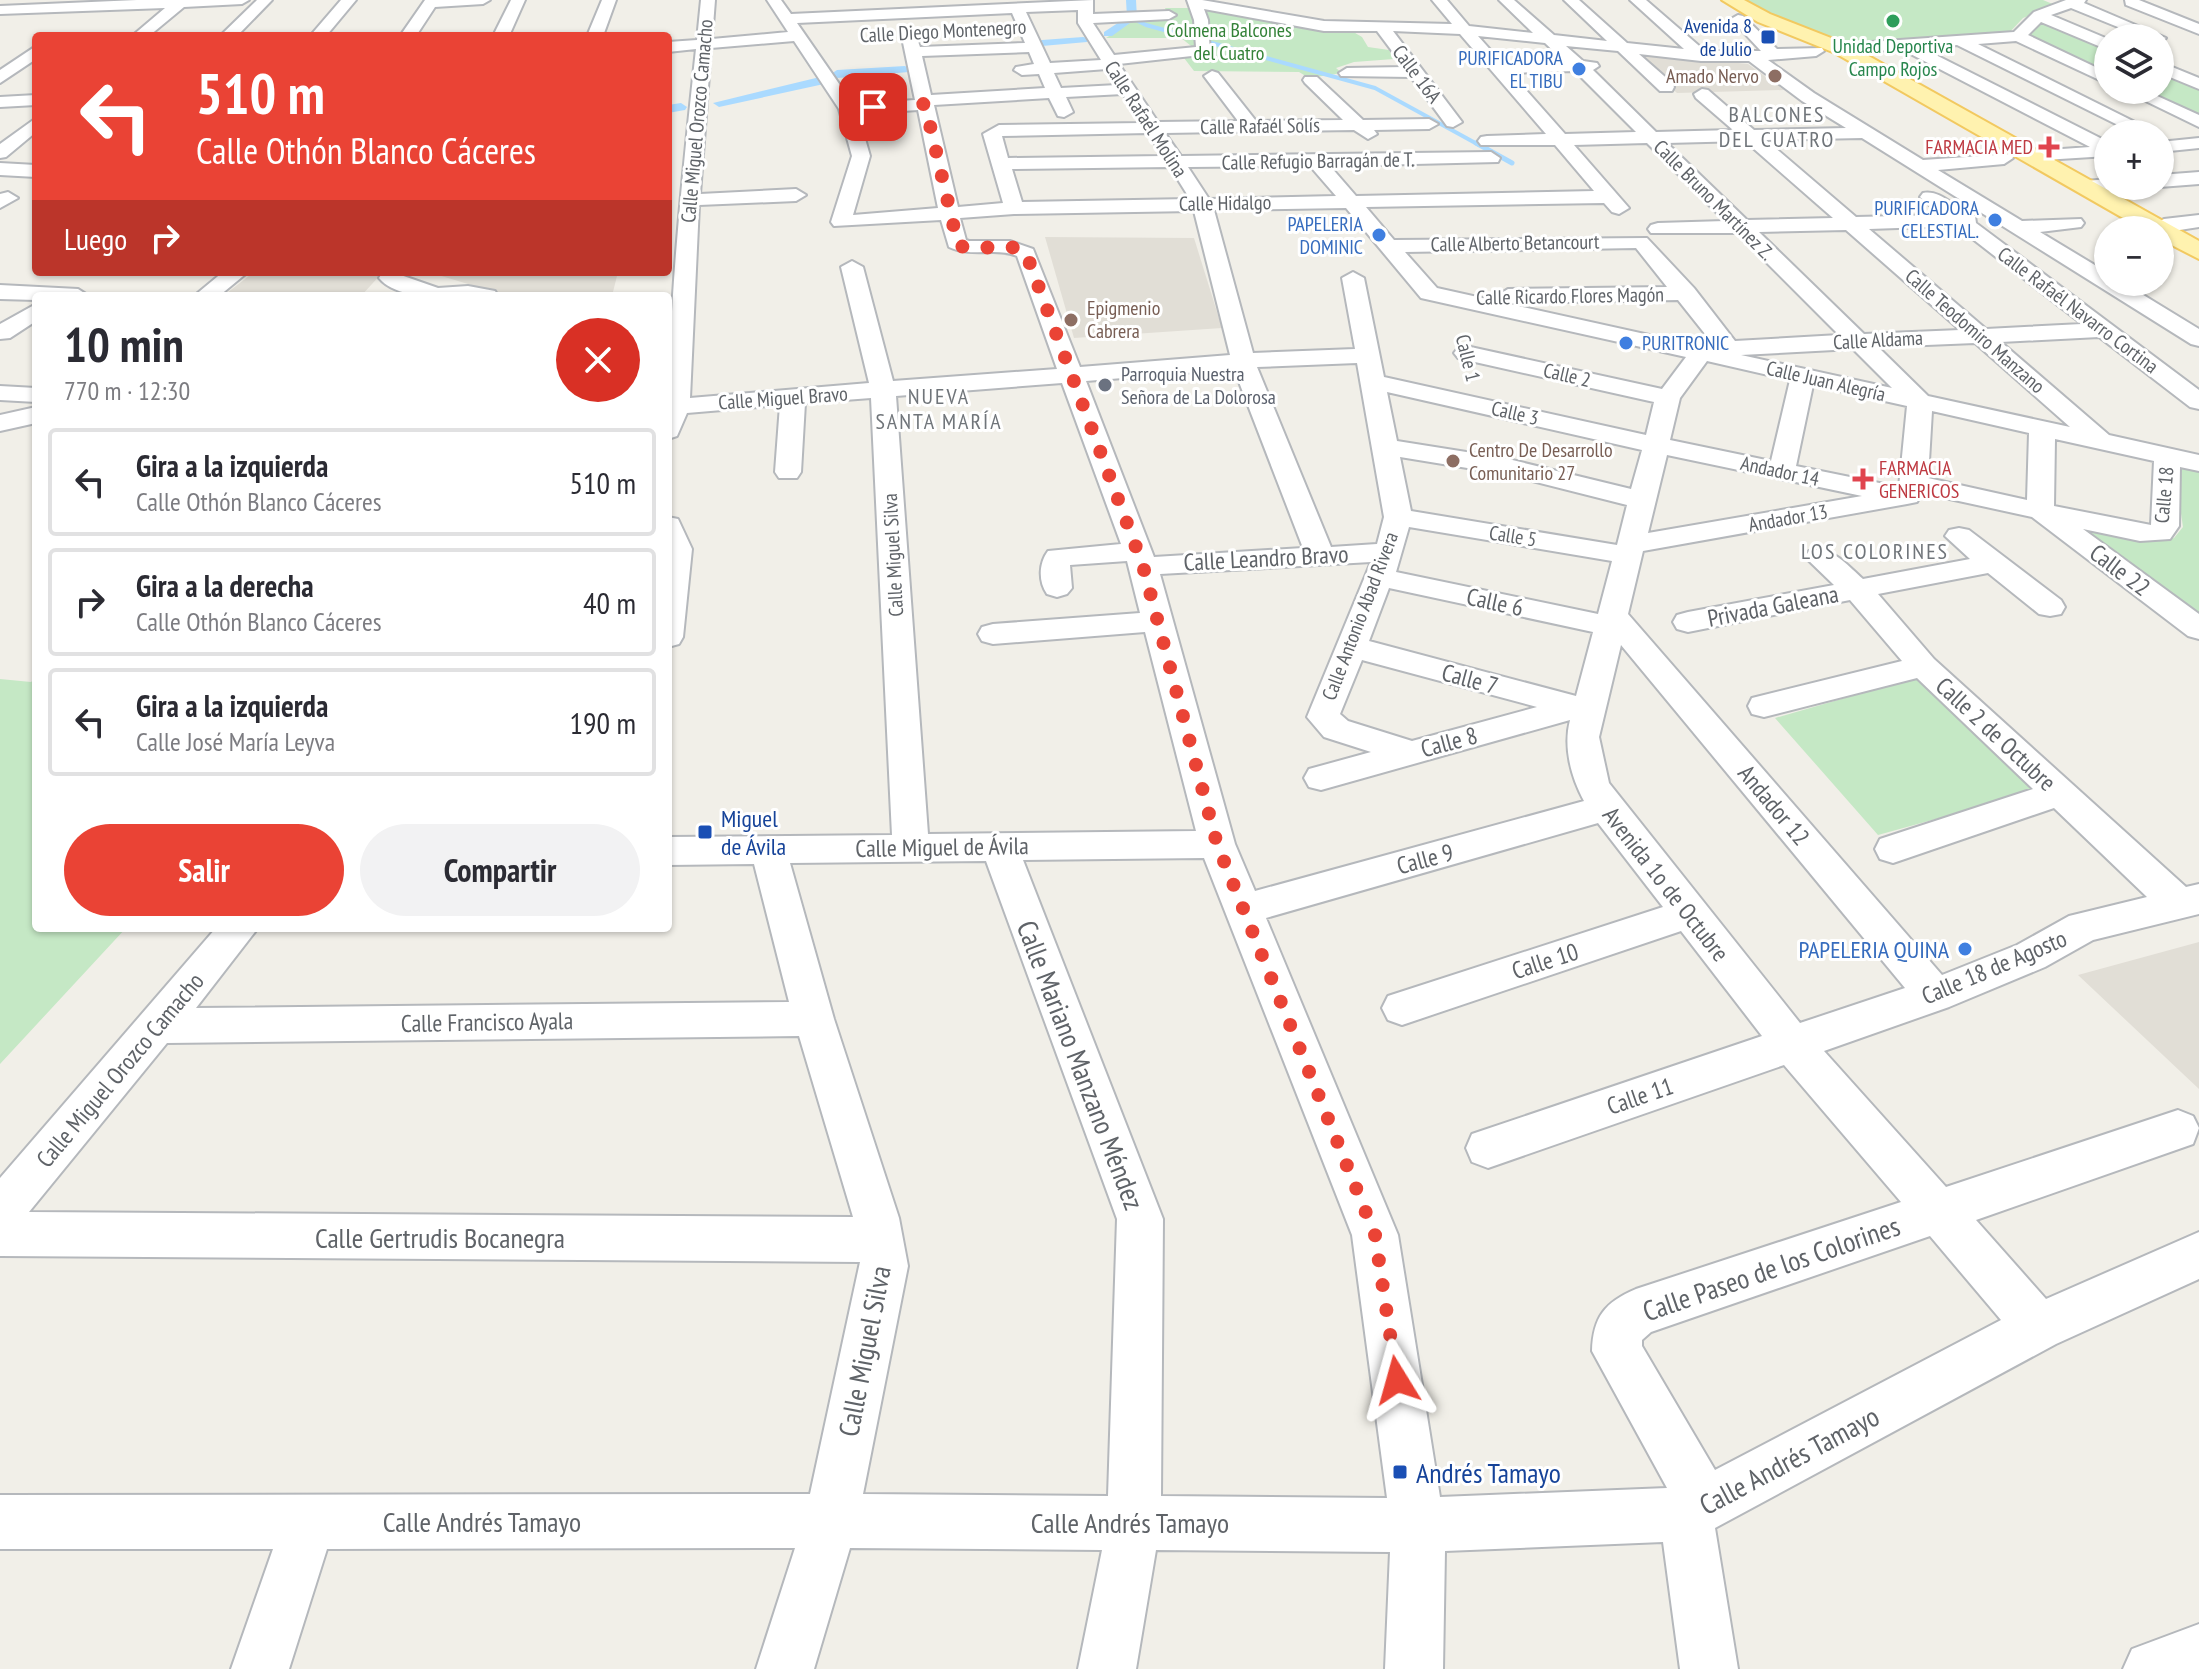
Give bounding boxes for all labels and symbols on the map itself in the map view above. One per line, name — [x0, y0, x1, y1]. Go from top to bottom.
marker: Unidad Deportiva Campo Rojos — [1884, 12, 1902, 30]
place label: Avenida 8 de Julio — [1684, 13, 1752, 62]
street label: Calle Diego Montenegro — [859, 14, 1027, 48]
park label: Colmena Balcones del Cuatro — [1166, 17, 1292, 66]
street label: Calle Miguel Orozco Camacho — [675, 18, 719, 224]
marker: Avenida 8 de Julio — [1759, 28, 1777, 46]
place label: Unidad Deportiva Campo Rojos — [1833, 33, 1953, 82]
street label: Calle 16A — [1387, 40, 1448, 109]
place label: PURIFICADORA EL TIBU — [1458, 45, 1564, 94]
street label: Calle Rafaél Molina — [1099, 56, 1193, 182]
marker: PURIFICADORA EL TIBU — [1570, 60, 1588, 78]
place label: Amado Nervo — [1666, 63, 1759, 89]
marker: Amado Nervo — [1766, 67, 1784, 85]
pin — [839, 73, 907, 141]
district label: BALCONES DEL CUATRO — [1719, 100, 1835, 153]
street label: Calle Rafaél Solís — [1200, 112, 1320, 140]
street label: Calle Bruno Martínez Z. — [1648, 134, 1780, 266]
place label: FARMACIA MED — [1925, 134, 2033, 160]
marker: FARMACIA MED — [2040, 138, 2058, 156]
street label: Calle Refugio Barragán de T. — [1221, 146, 1415, 176]
street label: Calle Hidalgo — [1179, 189, 1271, 217]
place label: PURIFICADORA CELESTIAL. — [1874, 195, 1980, 244]
place label: PAPELERIA DOMINIC — [1287, 211, 1364, 260]
marker: PURIFICADORA CELESTIAL. — [1986, 211, 2004, 229]
marker: PAPELERIA DOMINIC — [1370, 226, 1388, 244]
street label: Calle Alberto Betancourt — [1430, 229, 1600, 257]
street label: Calle Rafaél Navarro Cortina — [1992, 241, 2164, 379]
street label: Calle Teodomiro Manzano — [1900, 263, 2050, 399]
street label: Calle Ricardo Flores Magón — [1476, 281, 1664, 311]
place label: Epigmenio Cabrera — [1087, 295, 1160, 344]
marker: Epigmenio Cabrera — [1062, 311, 1080, 329]
street label: Calle Aldama — [1832, 325, 1924, 355]
place label: PURITRONIC — [1642, 330, 1729, 356]
street label: Calle 1 — [1450, 332, 1486, 384]
marker: PURITRONIC — [1617, 334, 1635, 352]
street label: Calle Juan Alegría — [1764, 355, 1888, 407]
street label: Calle 2 — [1541, 357, 1593, 393]
place label: Parroquia Nuestra Señora de La Dolorosa — [1121, 361, 1276, 410]
marker: Parroquia Nuestra Señora de La Dolorosa — [1096, 376, 1114, 394]
street label: Calle Miguel Bravo — [717, 381, 849, 415]
district label: NUEVA SANTA MARÍA — [875, 382, 1003, 435]
street label: Calle 3 — [1489, 395, 1541, 431]
place label: Centro De Desarrollo Comunitario 27 — [1469, 437, 1613, 486]
street label: Andador 14 — [1738, 450, 1822, 492]
marker: Centro De Desarrollo Comunitario 27 — [1444, 452, 1462, 470]
place label: FARMACIA GENERICOS — [1879, 455, 1959, 504]
street label: Calle 18 — [2149, 466, 2179, 524]
marker: FARMACIA GENERICOS — [1854, 470, 1872, 488]
street label: Calle Miguel Silva — [877, 493, 909, 617]
street label: Andador 13 — [1746, 498, 1830, 538]
street label: Calle 5 — [1487, 519, 1539, 553]
street label: Calle Antonio Abad Rivera — [1316, 528, 1404, 704]
district label: LOS COLORINES — [1801, 537, 1949, 565]
street label: Calle 22 — [2083, 537, 2157, 603]
street label: Calle Leandro Bravo — [1183, 538, 1349, 578]
street label: Privada Galeana — [1705, 578, 1841, 634]
street label: Calle 6 — [1464, 581, 1526, 623]
street label: Calle 7 — [1438, 657, 1502, 701]
street label: Calle 2 de Octubre — [1929, 670, 2063, 798]
street label: Calle 8 — [1417, 720, 1481, 764]
street label: Andador 12 — [1731, 758, 1817, 852]
street label: Avenida 1o de Octubre — [1596, 800, 1736, 968]
place label: Miguel de Ávila — [721, 803, 786, 862]
marker: Miguel de Ávila — [696, 823, 714, 841]
street label: Calle Miguel de Ávila — [855, 830, 1029, 864]
street label: Calle 9 — [1393, 837, 1457, 881]
street label: Calle Mariano Manzano Méndez — [1009, 915, 1153, 1215]
street label: Calle 18 de Agosto — [1917, 923, 2071, 1011]
place label: PAPELERIA QUINA — [1798, 934, 1950, 965]
street label: Calle 10 — [1508, 936, 1582, 986]
marker: PAPELERIA QUINA — [1956, 940, 1974, 958]
street label: Calle Miguel Orozco Camacho — [29, 966, 211, 1174]
street label: Calle Francisco Ayala — [401, 1005, 573, 1039]
street label: Calle 11 — [1603, 1070, 1677, 1122]
street label: Calle Paseo de los Colorines — [1638, 1207, 1904, 1329]
street label: Calle Gertrudis Bocanegra — [315, 1219, 565, 1256]
street label: Calle Miguel Silva — [829, 1263, 899, 1439]
position arrow — [1355, 1338, 1439, 1422]
street label: Calle Andrés Tamayo — [1693, 1397, 1885, 1523]
place label: Andrés Tamayo — [1416, 1454, 1561, 1491]
marker: Andrés Tamayo — [1391, 1463, 1409, 1481]
street label: Calle Andrés Tamayo — [383, 1503, 581, 1540]
street label: Calle Andrés Tamayo — [1031, 1504, 1229, 1541]

